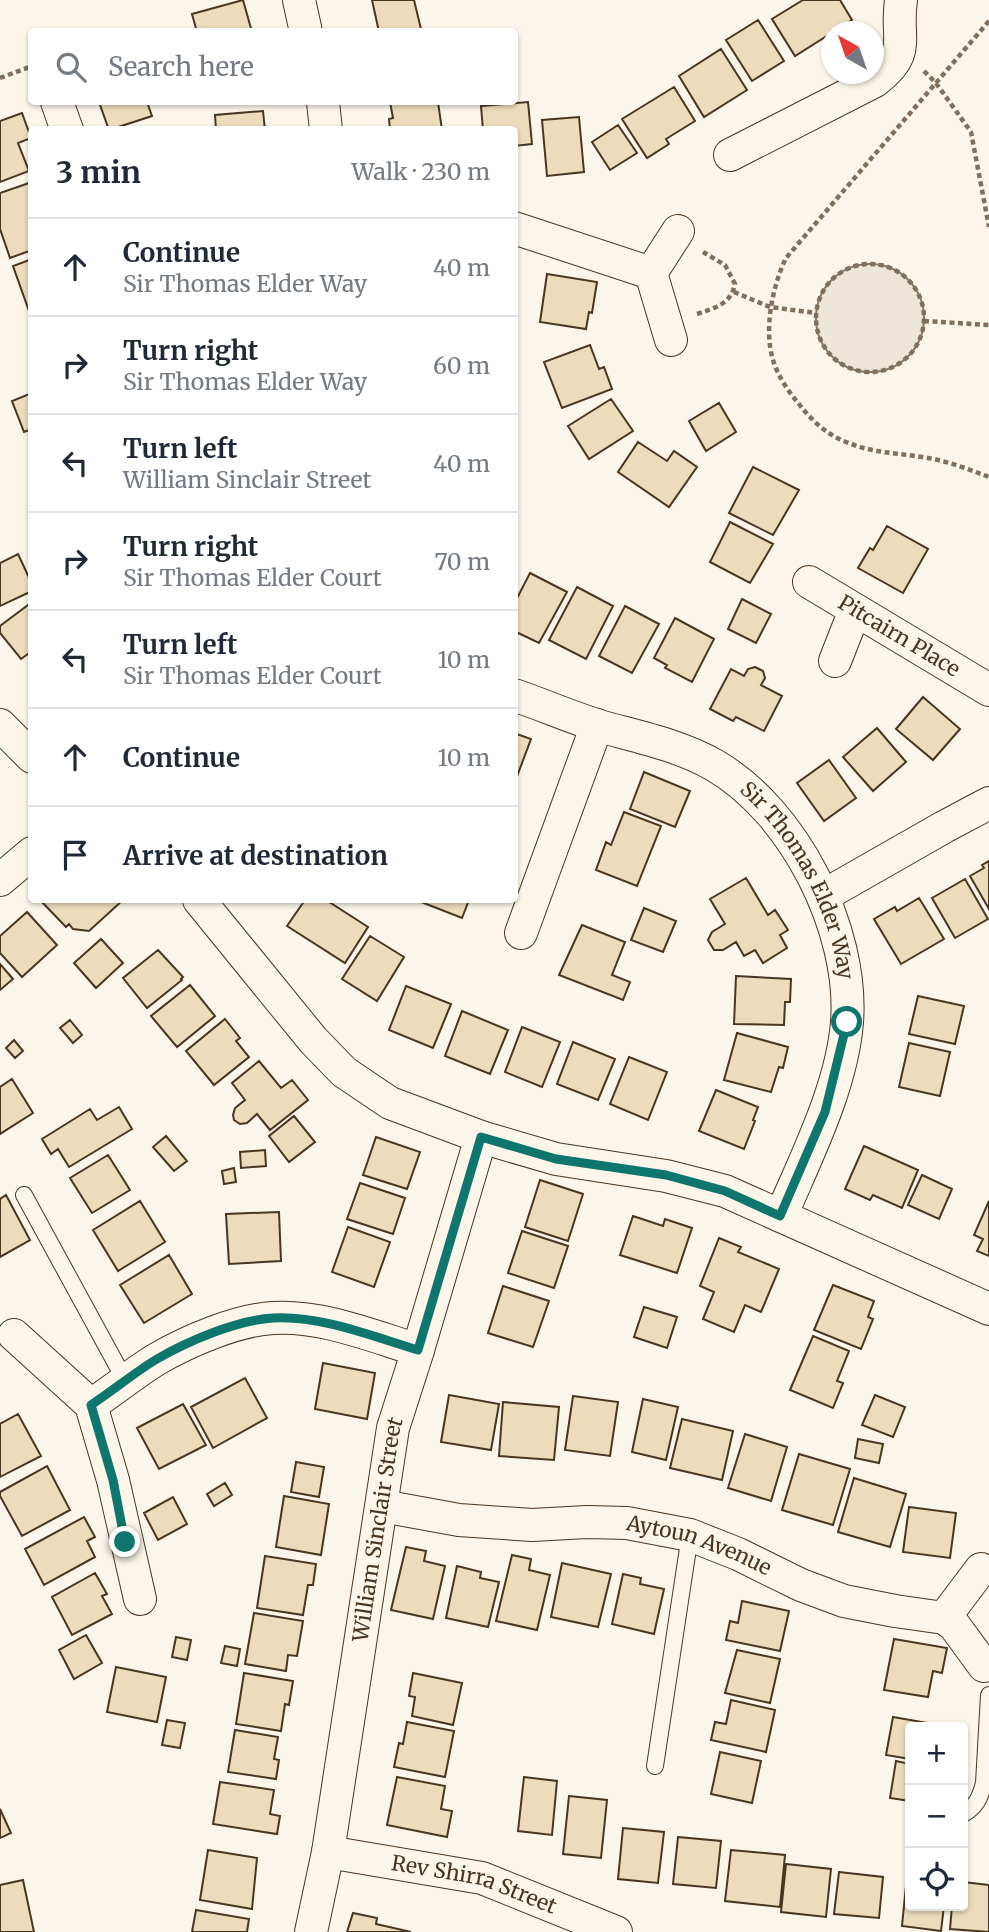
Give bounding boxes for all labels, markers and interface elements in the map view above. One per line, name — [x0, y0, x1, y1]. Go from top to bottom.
north arrow — [821, 21, 884, 84]
search box — [28, 28, 518, 105]
icon: search — [52, 48, 90, 86]
text: Search here — [108, 50, 254, 83]
text: 3 min — [56, 153, 141, 191]
text: Walk · 230 m — [351, 157, 490, 186]
text: Continue — [123, 236, 240, 269]
icon: ahead — [56, 248, 94, 286]
text: 40 m — [433, 253, 490, 282]
text: Sir Thomas Elder Way — [123, 269, 367, 298]
text: Turn right — [123, 334, 258, 367]
icon: right — [56, 346, 94, 384]
text: 60 m — [433, 351, 490, 380]
text: Sir Thomas Elder Way — [123, 367, 367, 396]
text: Turn left — [123, 432, 237, 465]
icon: left — [56, 444, 94, 482]
text: 40 m — [433, 449, 490, 478]
text: William Sinclair Street — [123, 465, 372, 494]
text: Turn right — [123, 530, 258, 563]
icon: right — [56, 542, 94, 580]
text: 70 m — [434, 547, 490, 576]
text: Sir Thomas Elder Court — [123, 563, 382, 592]
street label: Pitcairn Place — [833, 589, 965, 683]
text: Turn left — [123, 628, 237, 661]
icon: left — [56, 640, 94, 678]
text: 10 m — [437, 645, 490, 674]
text: Sir Thomas Elder Court — [123, 661, 382, 690]
icon: ahead — [56, 738, 94, 776]
text: Continue — [123, 741, 240, 774]
text: 10 m — [437, 743, 490, 772]
street label: Sir Thomas Elder Way — [735, 775, 860, 982]
icon: arrive — [56, 836, 94, 874]
text: Arrive at destination — [123, 839, 388, 872]
route start — [831, 1006, 862, 1037]
street label: William Sinclair Street — [346, 1413, 409, 1645]
street label: Aytoun Avenue — [623, 1509, 776, 1581]
route end — [109, 1526, 140, 1557]
map controls — [905, 1722, 968, 1911]
button: + — [905, 1722, 968, 1785]
button: − — [905, 1785, 968, 1848]
button: locate — [905, 1848, 968, 1911]
street label: Rev Shirra Street — [390, 1849, 561, 1920]

